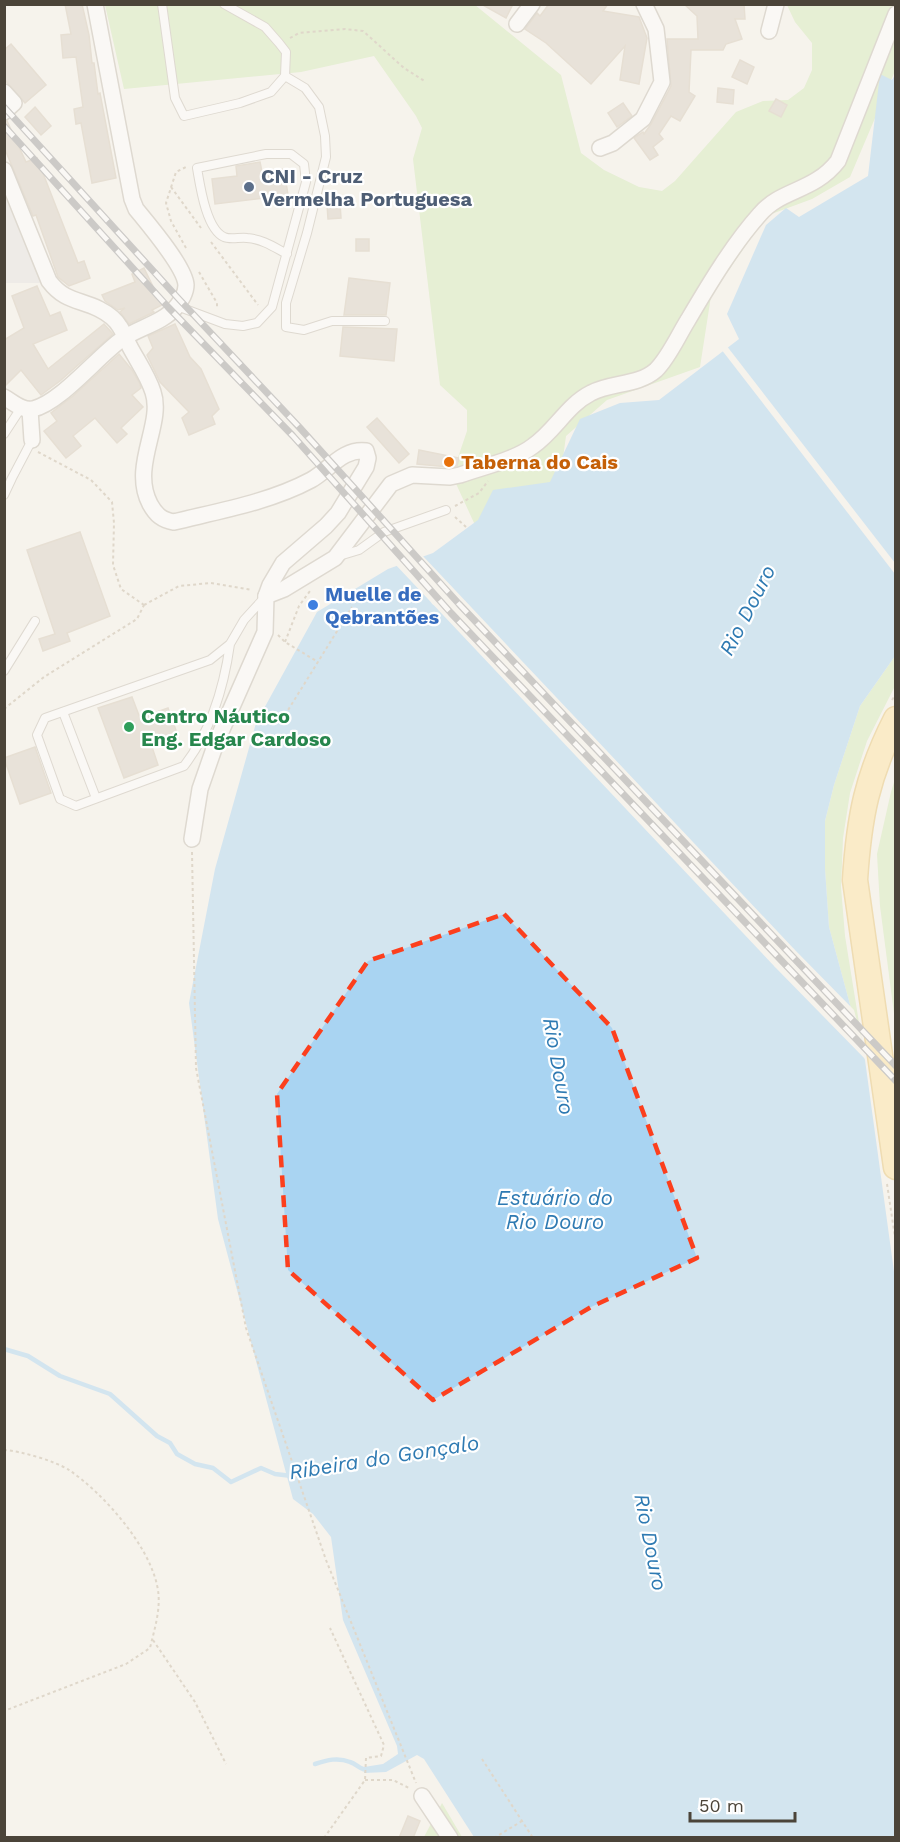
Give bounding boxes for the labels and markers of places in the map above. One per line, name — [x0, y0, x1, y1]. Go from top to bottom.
place label: CNI - Cruz Vermelha Portuguesa — [261, 164, 472, 211]
marker: CNI - Cruz Vermelha Portuguesa — [242, 180, 256, 194]
place label: Taberna do Cais — [461, 450, 618, 474]
marker: Taberna do Cais — [442, 455, 456, 469]
place label: Muelle de Qebrantões — [325, 582, 440, 629]
marker: Muelle de Qebrantões — [306, 598, 320, 612]
place label: Centro Náutico Eng. Edgar Cardoso — [141, 704, 331, 751]
marker: Centro Náutico Eng. Edgar Cardoso — [122, 720, 136, 734]

